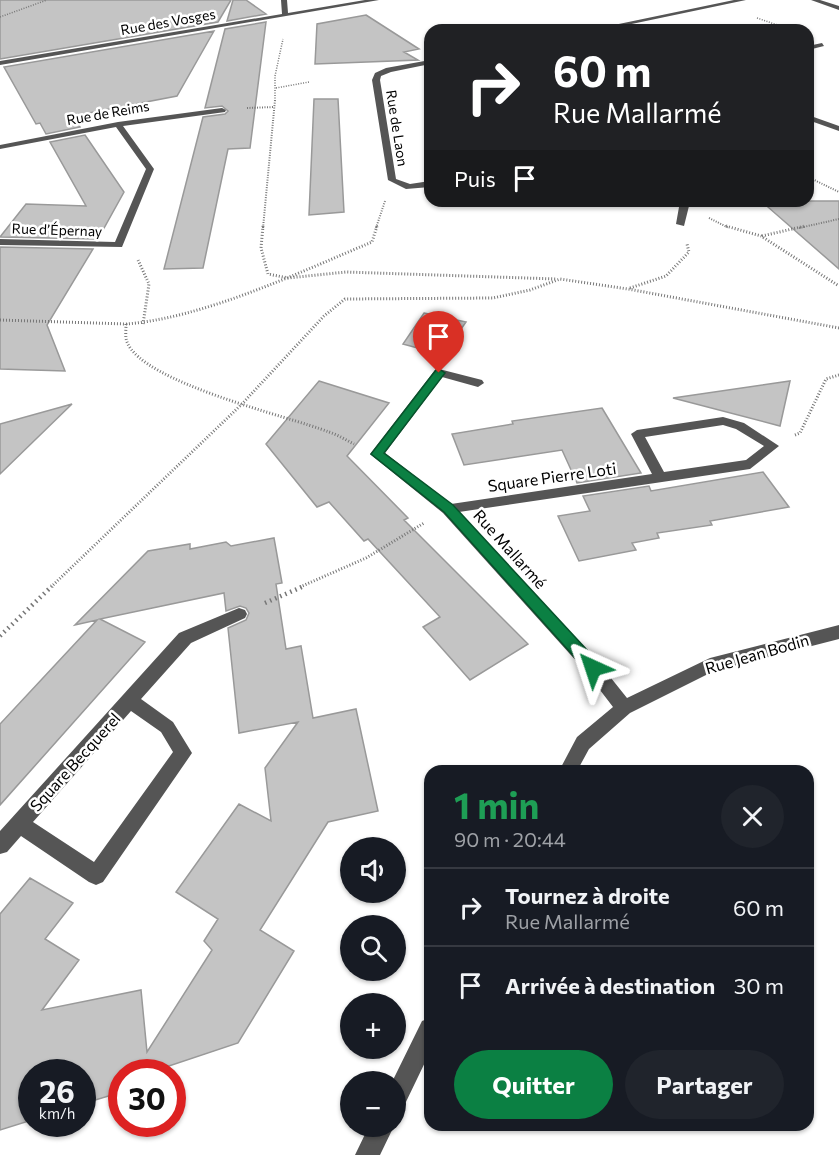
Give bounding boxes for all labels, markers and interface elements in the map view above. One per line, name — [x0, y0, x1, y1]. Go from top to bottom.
street label: Rue des Vosges — [119, 5, 217, 38]
text: 60 m — [553, 44, 652, 96]
icon: right — [454, 48, 532, 126]
street label: Rue de Laon — [383, 89, 412, 167]
text: Rue Mallarmé — [553, 96, 722, 129]
street label: Rue de Reims — [65, 97, 151, 128]
icon: arrive — [508, 162, 541, 195]
text: Puis — [454, 165, 496, 192]
street label: Rue d’Épernay — [11, 219, 103, 240]
pin — [413, 311, 464, 373]
icon: arrive — [422, 320, 455, 353]
street label: Square Pierre Loti — [486, 458, 617, 495]
street label: Rue Mallarmé — [470, 505, 551, 592]
street label: Rue Jean Bodin — [703, 630, 811, 677]
position arrow — [561, 636, 625, 700]
street label: Square Becquerel — [26, 709, 124, 815]
text: 1 min — [454, 782, 539, 826]
button: close — [721, 785, 784, 848]
text: 90 m · 20:44 — [454, 827, 566, 851]
map controls — [340, 837, 406, 1137]
button: sound — [340, 837, 406, 903]
text: Tournez à droite — [505, 882, 670, 909]
icon: right — [454, 891, 487, 924]
text: 60 m — [733, 894, 784, 921]
text: Rue Mallarmé — [505, 909, 630, 933]
button: search — [340, 915, 406, 981]
icon: arrive — [454, 969, 487, 1002]
text: Arrivée à destination — [505, 972, 715, 999]
text: 30 m — [734, 972, 784, 999]
button: + — [340, 993, 406, 1059]
button: Quitter — [454, 1050, 613, 1119]
button: Partager — [625, 1050, 784, 1119]
speed limit sign: 30 — [108, 1059, 186, 1137]
button: − — [340, 1071, 406, 1137]
text: 26 — [39, 1072, 75, 1109]
text: km/h — [39, 1104, 75, 1122]

